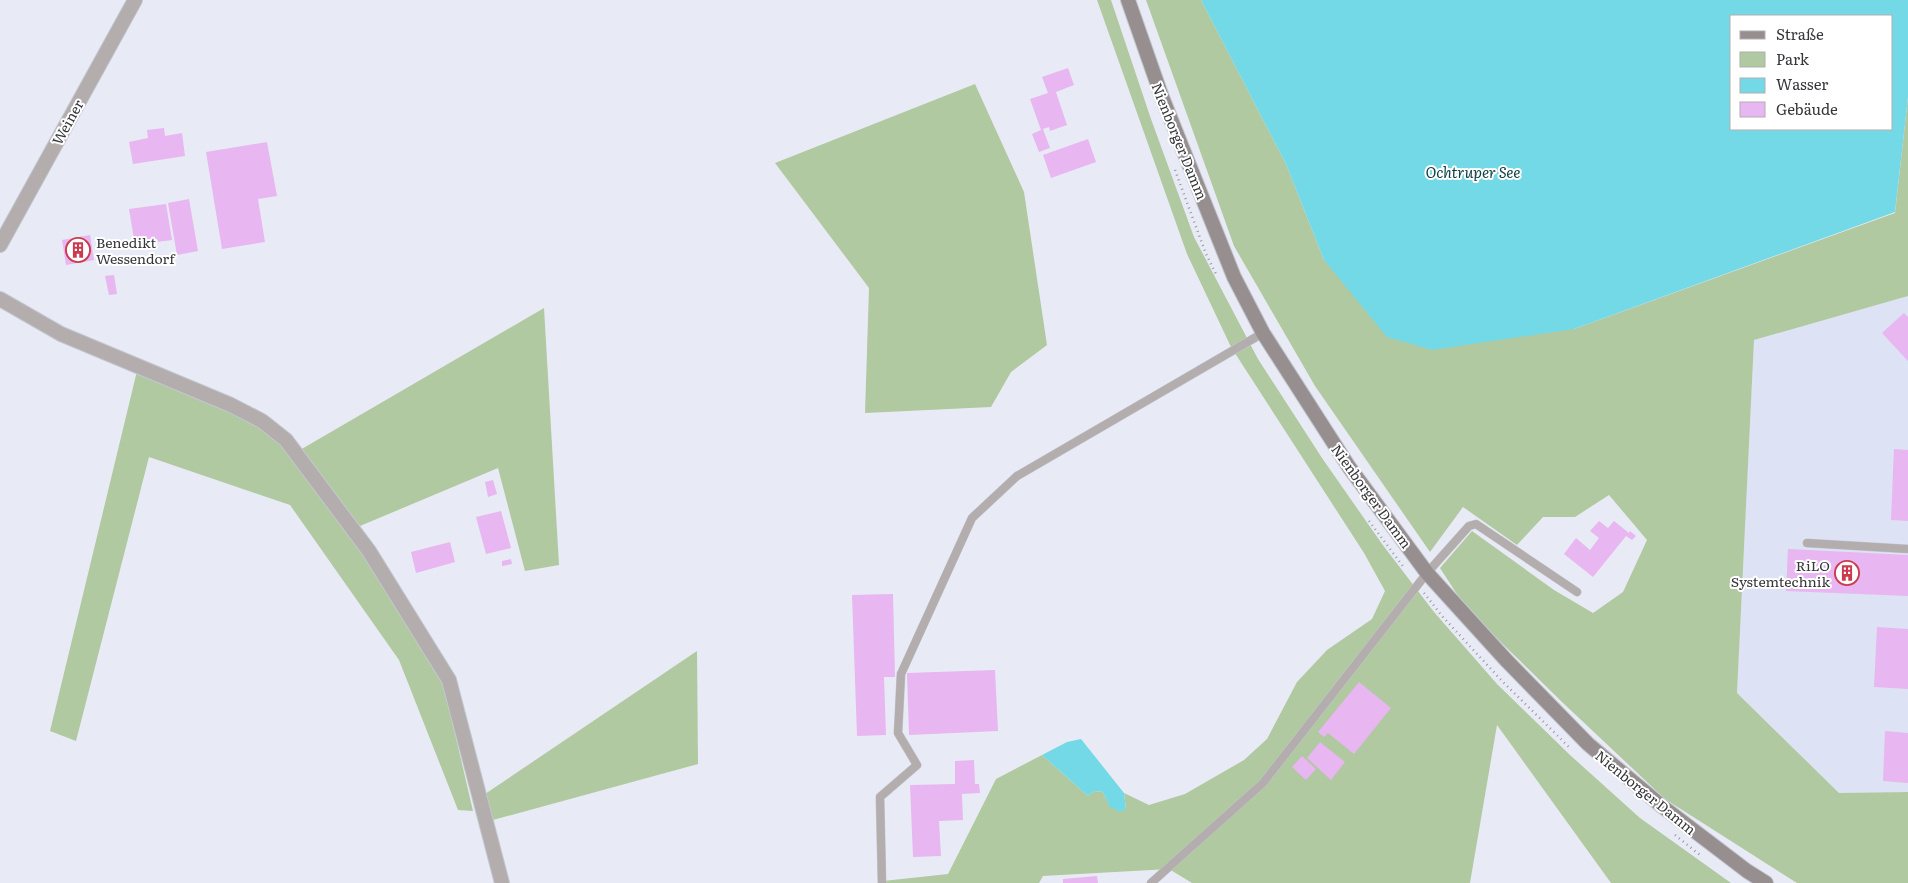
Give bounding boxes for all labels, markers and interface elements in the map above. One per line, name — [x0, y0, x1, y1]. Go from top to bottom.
legend — [1730, 15, 1893, 130]
text: Straße — [1776, 22, 1824, 45]
text: Park — [1776, 47, 1810, 70]
text: Wasser — [1776, 72, 1828, 95]
street label: Nienborger Damm — [1147, 80, 1213, 203]
street label: Weiner — [46, 95, 88, 148]
text: Gebäude — [1776, 97, 1838, 120]
water label: Ochtruper See — [1426, 160, 1520, 183]
place label: Benedikt Wessendorf — [96, 232, 176, 268]
building icon: Benedikt Wessendorf — [65, 237, 91, 263]
street label: Nienborger Damm — [1327, 440, 1417, 552]
place label: RiLO Systemtechnik — [1731, 555, 1830, 591]
building icon: RiLO Systemtechnik — [1834, 560, 1860, 586]
street label: Nienborger Damm — [1591, 745, 1701, 839]

